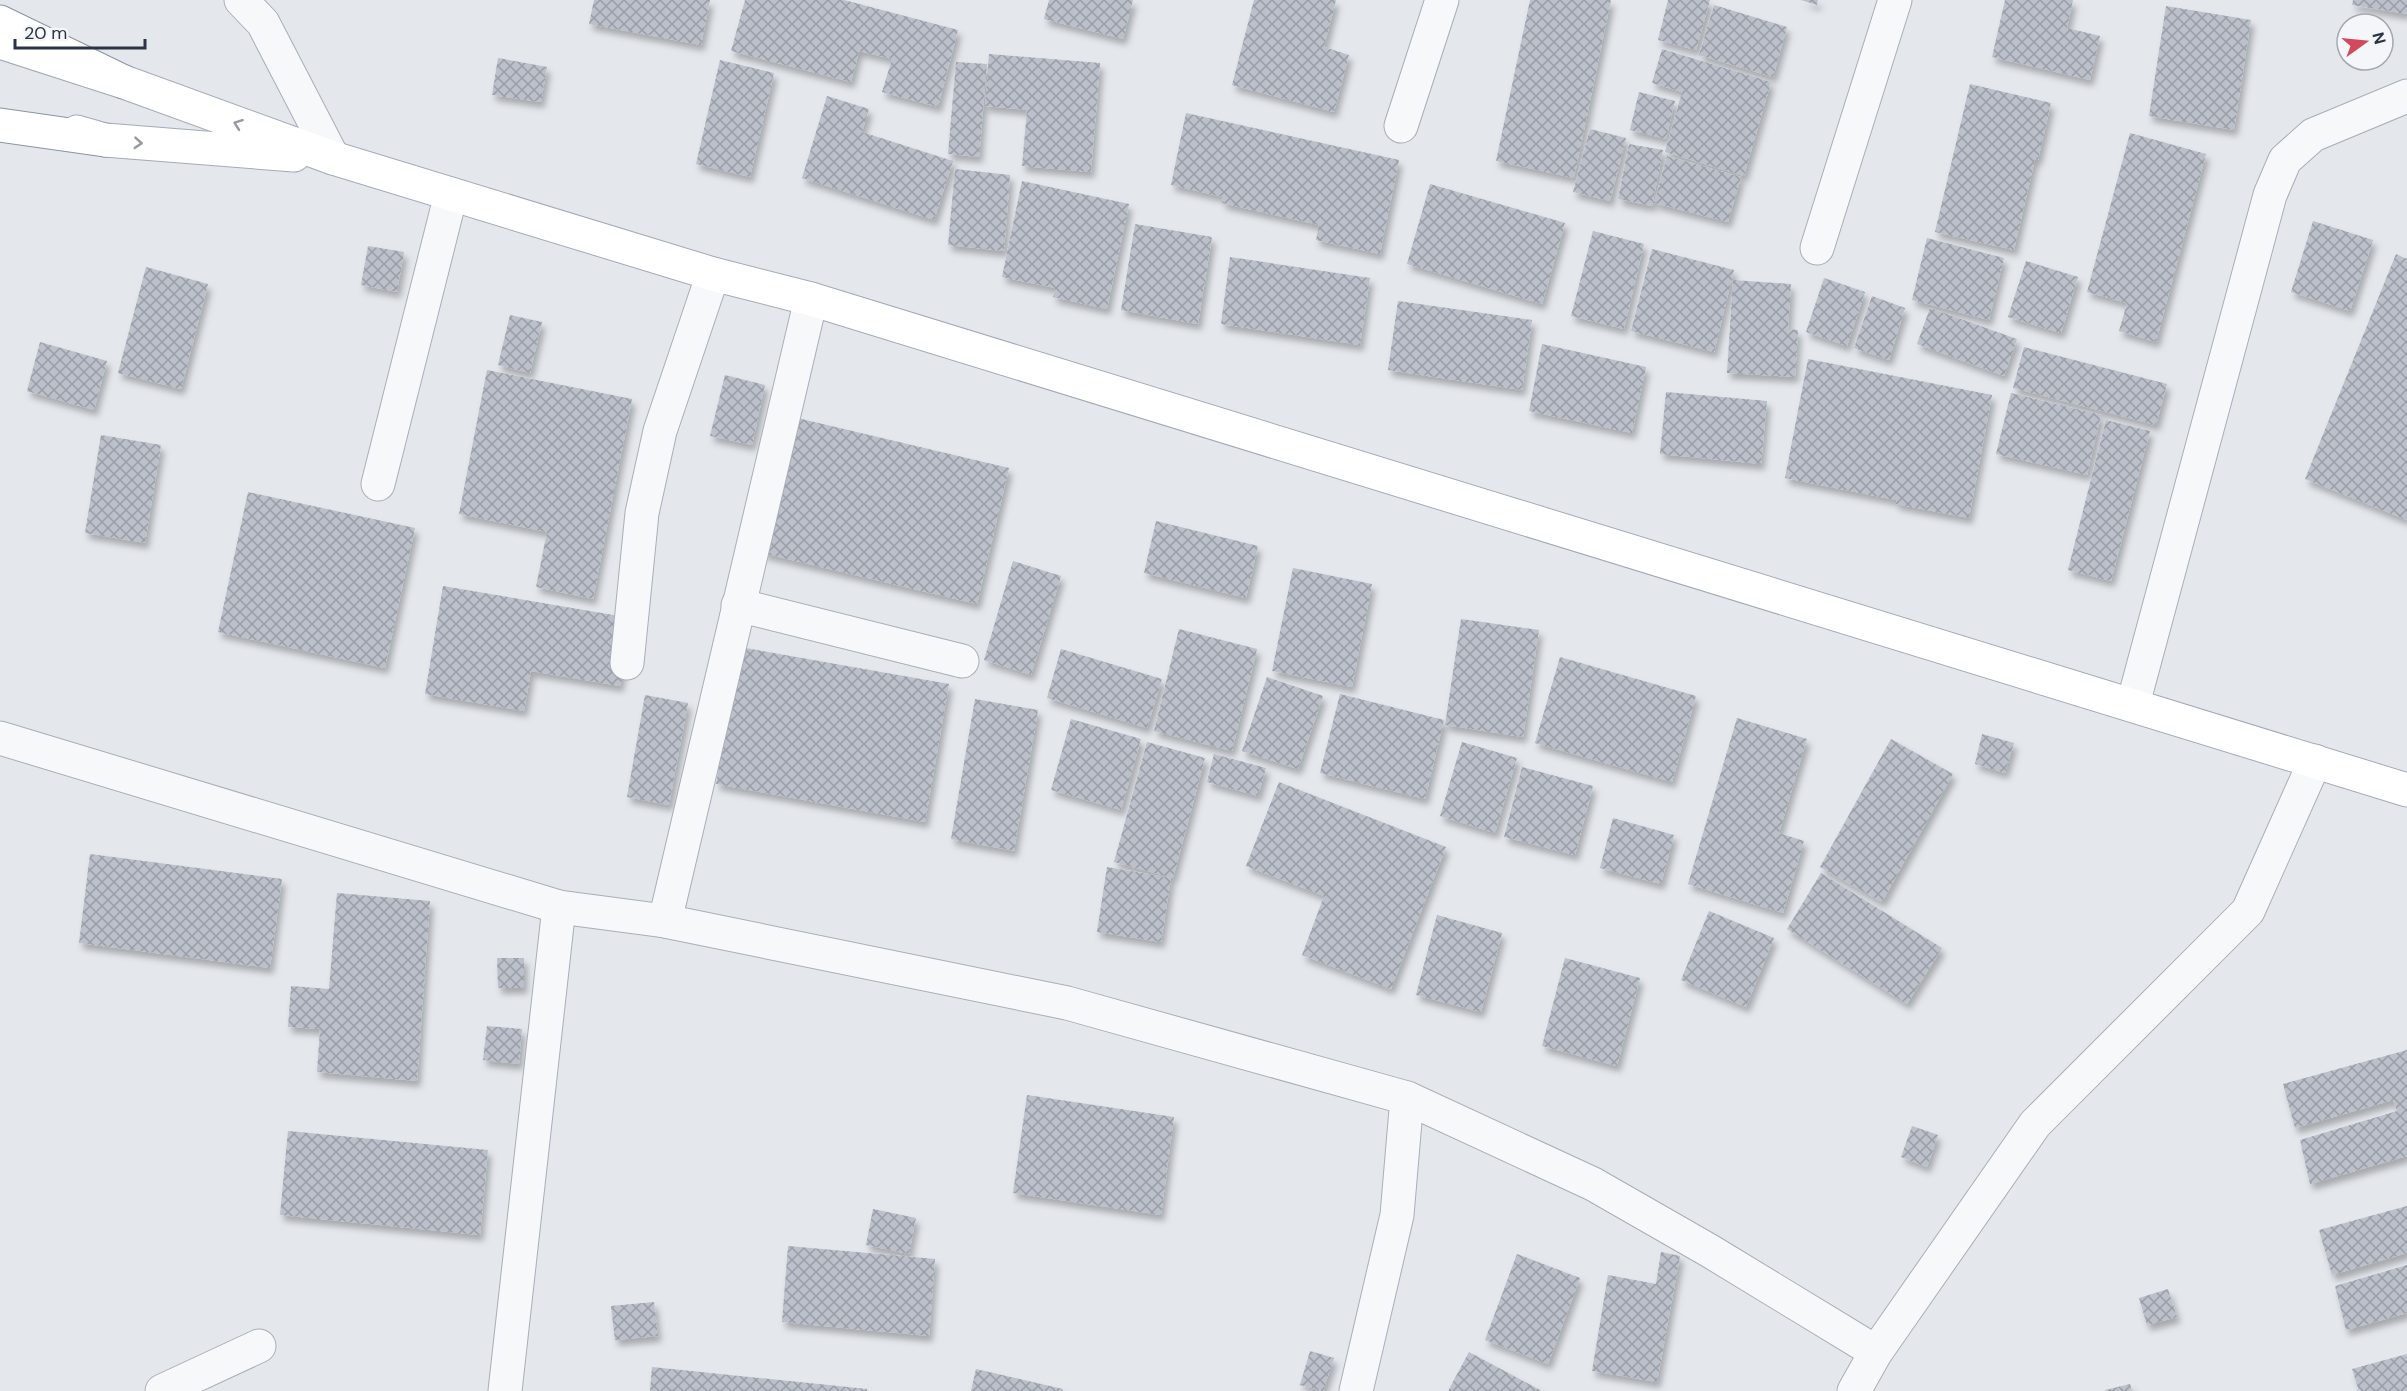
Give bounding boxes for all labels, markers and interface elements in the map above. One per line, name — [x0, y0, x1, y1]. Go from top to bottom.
scale bar — [15, 12, 146, 50]
north arrow — [2335, 12, 2395, 72]
text: 20 m — [24, 21, 67, 45]
text: N — [2367, 30, 2391, 47]
one-way arrow — [233, 118, 244, 131]
one-way arrow — [134, 136, 143, 149]

